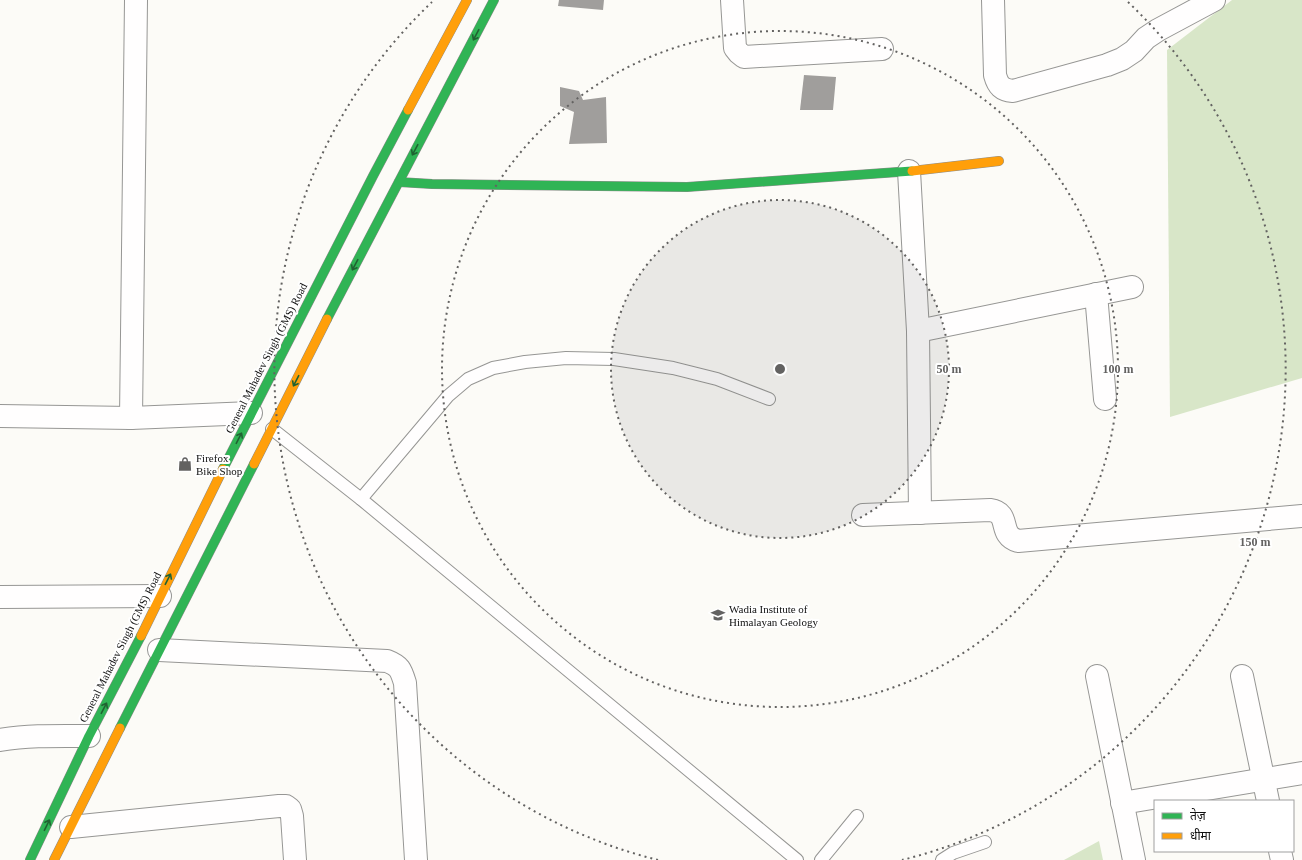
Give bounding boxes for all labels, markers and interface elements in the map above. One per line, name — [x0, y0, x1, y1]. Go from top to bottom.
one-way arrow — [472, 28, 479, 40]
one-way arrow — [411, 143, 419, 155]
one-way arrow — [351, 259, 358, 271]
street label: General Mahadev Singh (GMS) Road — [223, 281, 310, 435]
centre of rings — [773, 362, 787, 376]
text: 50 m — [937, 362, 962, 376]
text: 100 m — [1103, 362, 1134, 376]
one-way arrow — [292, 374, 299, 386]
one-way arrow — [236, 432, 243, 444]
place label: Firefox Bike Shop — [196, 452, 243, 477]
shop icon: Firefox Bike Shop — [177, 456, 193, 472]
text: 150 m — [1240, 535, 1271, 549]
street label: General Mahadev Singh (GMS) Road — [77, 570, 164, 724]
one-way arrow — [165, 573, 172, 585]
place label: Wadia Institute of Himalayan Geology — [729, 603, 818, 628]
school or university icon: Wadia Institute of Himalayan Geology — [710, 607, 726, 623]
one-way arrow — [100, 702, 108, 714]
legend — [1154, 800, 1294, 852]
text: तेज़ — [1190, 808, 1207, 823]
one-way arrow — [44, 819, 51, 831]
text: धीमा — [1190, 828, 1212, 843]

